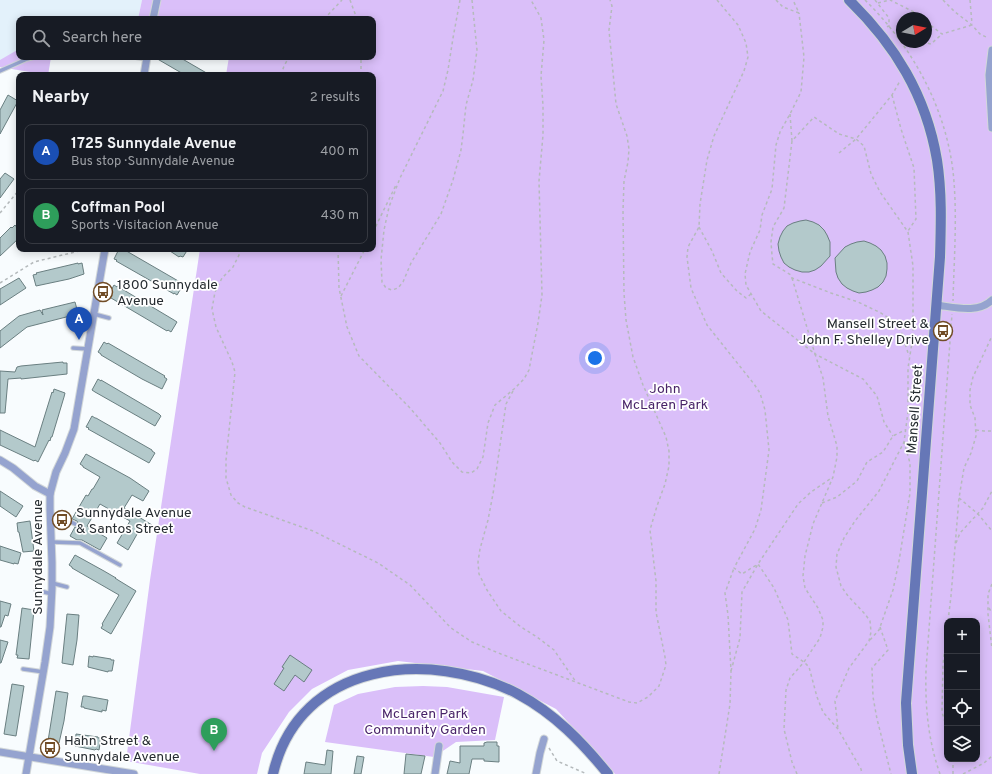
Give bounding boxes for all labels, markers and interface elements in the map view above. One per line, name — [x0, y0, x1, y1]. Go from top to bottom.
north arrow — [896, 12, 932, 48]
search box — [16, 16, 376, 60]
icon: search — [30, 27, 52, 49]
text: Search here — [62, 29, 142, 48]
text: Nearby — [32, 87, 89, 109]
text: 2 results — [310, 90, 360, 106]
text: 1725 Sunnydale Avenue — [71, 135, 236, 154]
text: A — [41, 144, 51, 160]
text: 400 m — [320, 144, 359, 160]
text: Bus stop · Sunnydale Avenue — [71, 154, 235, 170]
text: Coffman Pool — [71, 199, 165, 218]
text: B — [42, 208, 50, 224]
text: 430 m — [321, 208, 359, 224]
text: Sports · Visitacion Avenue — [71, 218, 219, 234]
place label: 1800 Sunnydale Avenue — [117, 277, 218, 310]
bus stop icon: 1800 Sunnydale Avenue — [92, 281, 114, 303]
pin: A — [66, 307, 92, 340]
place label: Mansell Street & John F. Shelley Drive — [799, 316, 930, 349]
bus stop icon: Mansell Street & John F. Shelley Drive — [932, 320, 954, 342]
your location — [585, 348, 605, 368]
street label: Mansell Street — [904, 364, 927, 454]
park label: John McLaren Park — [622, 381, 708, 414]
street label: Sunnydale Avenue — [30, 499, 47, 615]
place label: Sunnydale Avenue & Santos Street — [76, 505, 192, 538]
bus stop icon: Sunnydale Avenue & Santos Street — [51, 509, 73, 531]
map controls — [944, 618, 980, 762]
button: + — [944, 618, 980, 654]
button: − — [944, 654, 980, 690]
button: locate — [944, 690, 980, 726]
park label: McLaren Park Community Garden — [364, 706, 486, 739]
pin: B — [201, 718, 227, 751]
button: layers — [944, 726, 980, 762]
place label: Hahn Street & Sunnydale Avenue — [64, 733, 180, 766]
bus stop icon: Hahn Street & Sunnydale Avenue — [39, 737, 61, 759]

